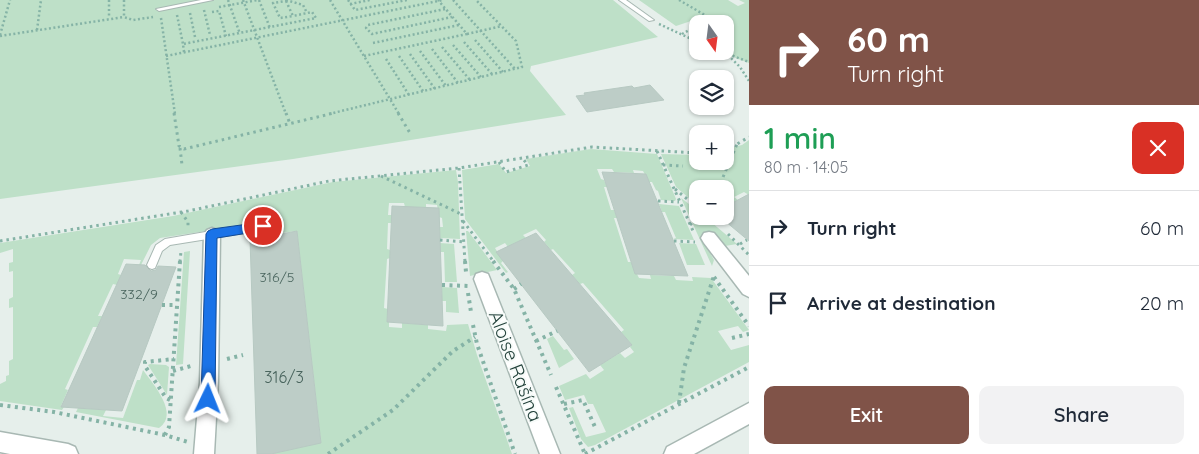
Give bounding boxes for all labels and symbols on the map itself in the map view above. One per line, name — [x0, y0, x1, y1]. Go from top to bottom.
north arrow — [689, 15, 734, 60]
pin — [242, 205, 284, 247]
house number: 316/5 — [260, 268, 295, 286]
house number: 332/9 — [120, 285, 158, 303]
street label: Aloise Rašína — [484, 307, 548, 425]
house number: 316/3 — [264, 367, 304, 387]
position arrow — [181, 372, 233, 424]

